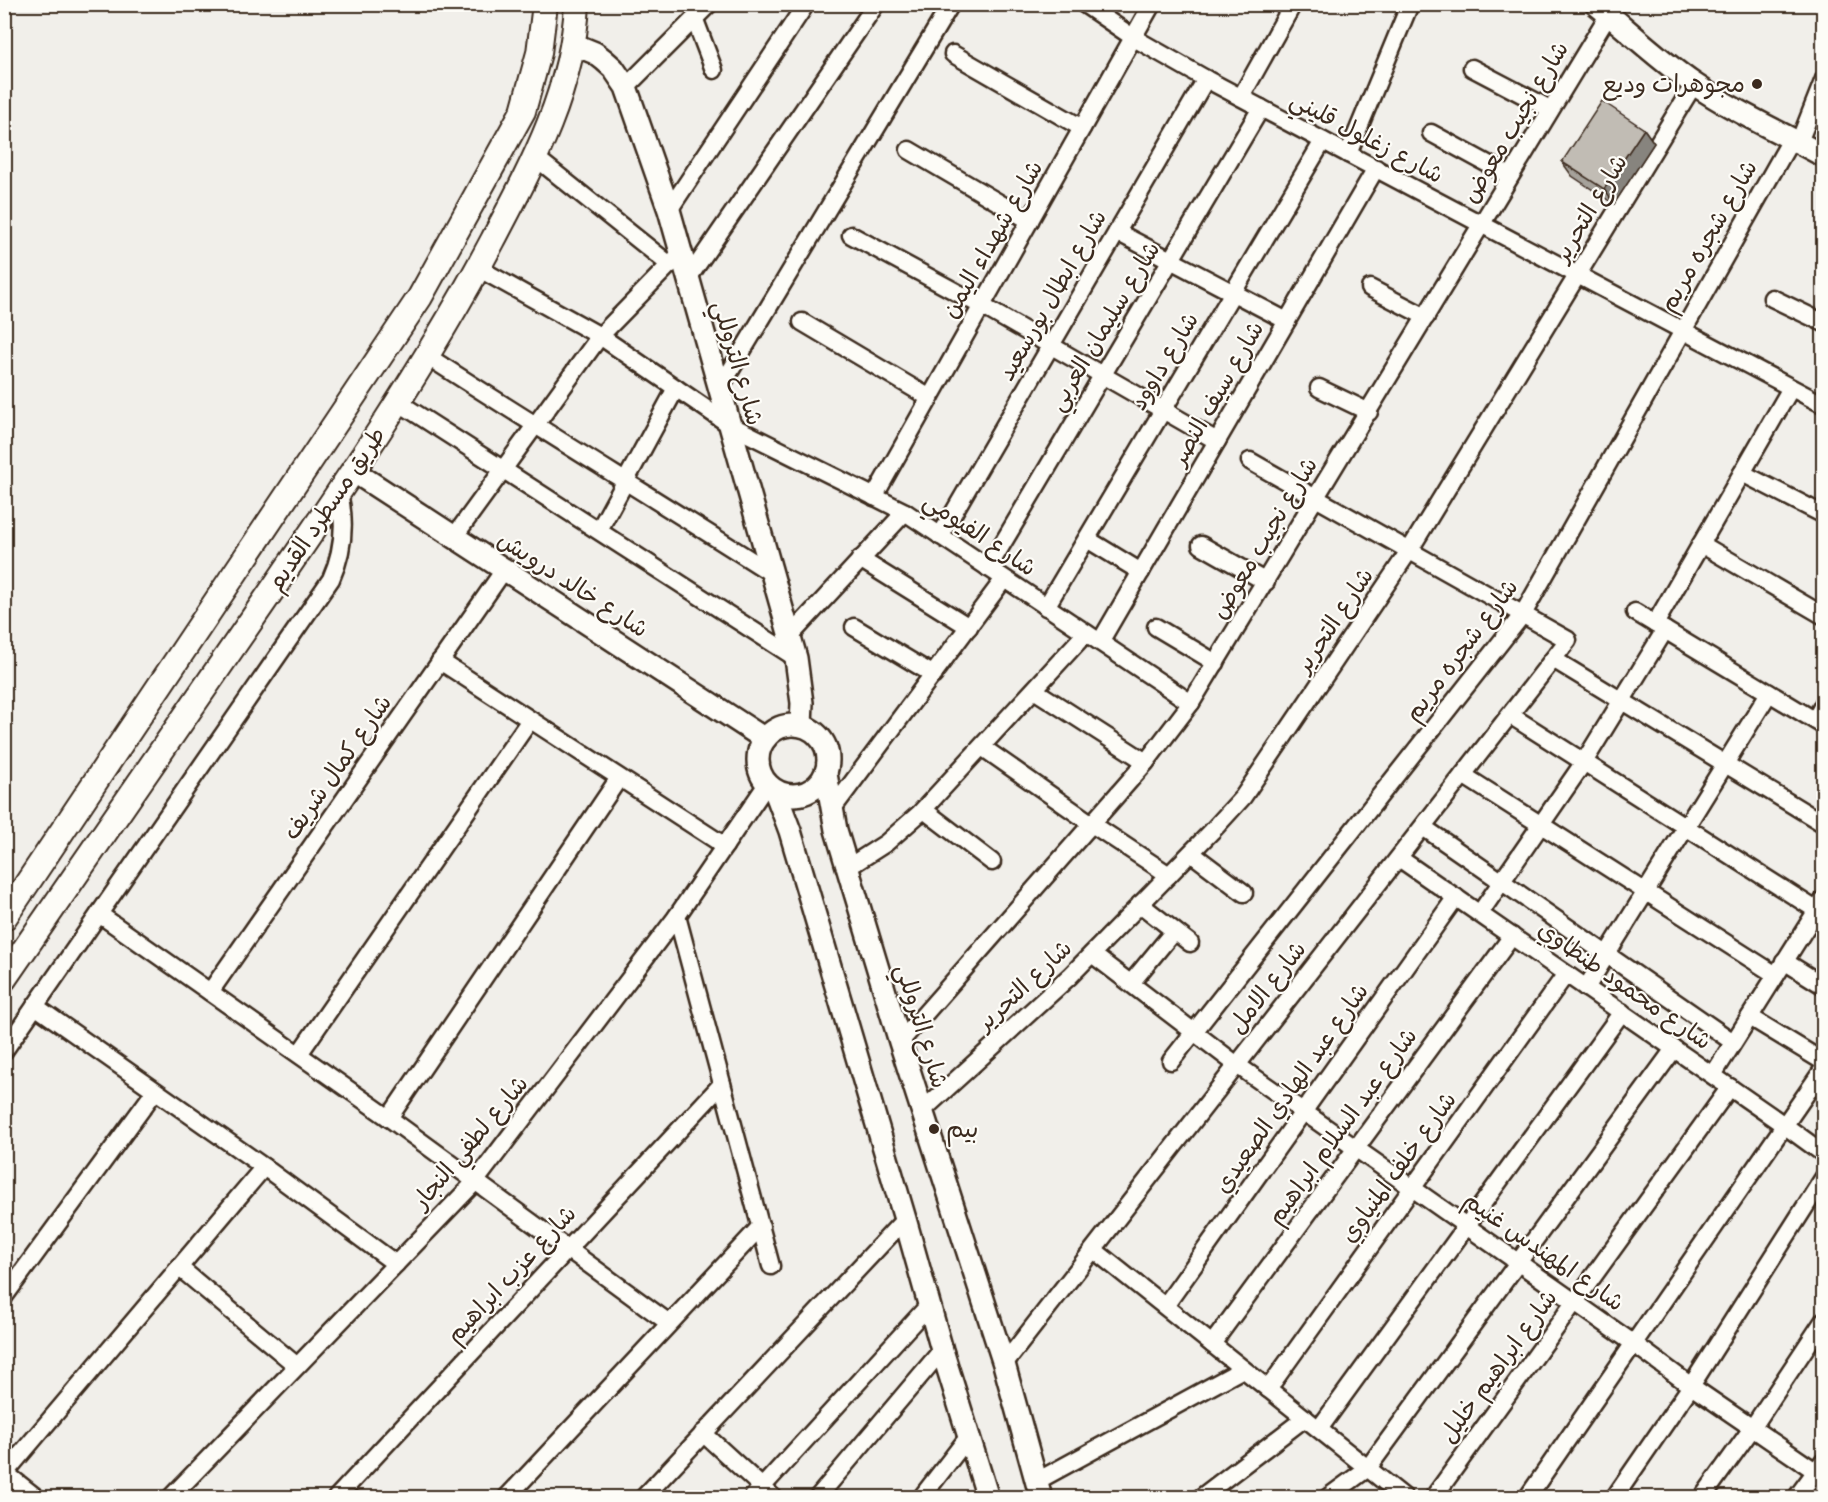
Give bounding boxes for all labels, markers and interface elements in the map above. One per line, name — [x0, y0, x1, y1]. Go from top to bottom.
street label: شارع نجيب معوض — [1455, 36, 1579, 211]
place label: مجوهرات وديع — [1602, 69, 1745, 104]
marker: مجوهرات وديع — [1750, 77, 1764, 91]
street label: شارع زغلول قليني — [1282, 84, 1449, 195]
street label: شارع التحرير — [1545, 149, 1638, 272]
street label: شارع شجره مريم — [1652, 154, 1768, 320]
street label: شارع شهداء اليمن — [935, 155, 1054, 326]
street label: شارع ابطال بورسعيد — [991, 204, 1117, 388]
street label: شارع سليمان العربي — [1042, 236, 1172, 419]
street label: شارع التروللي — [700, 297, 770, 430]
street label: شارع داوود — [1123, 306, 1209, 418]
street label: شارع سيف النصر — [1163, 315, 1275, 475]
street label: طريق مسطرد القديم — [260, 421, 396, 600]
street label: شارع نجيب معوض — [1204, 452, 1328, 627]
street label: شارع الفيومي — [914, 485, 1042, 588]
street label: شارع خالد درويش — [489, 524, 654, 648]
street label: شارع التحرير — [1287, 562, 1384, 683]
street label: شارع شجره مريم — [1398, 573, 1528, 730]
street label: شارع كمال شريف — [276, 689, 402, 848]
street label: شارع محمود طنطاوي — [1529, 914, 1718, 1060]
street label: شارع التحرير — [968, 933, 1082, 1042]
street label: شارع الامل — [1221, 935, 1316, 1042]
street label: شارع التروللي — [883, 960, 955, 1094]
street label: شارع عبد الهادي الصعيدي — [1207, 977, 1379, 1202]
street label: شارع عبد السلام ابراهيم — [1260, 1022, 1428, 1233]
street label: شارع لطفي النجار — [404, 1069, 539, 1220]
street label: شارع خلف المنياوي — [1333, 1086, 1467, 1251]
place label: بيم — [946, 1114, 979, 1149]
marker: بيم — [927, 1122, 941, 1136]
street label: شارع المهندس غنيم — [1455, 1184, 1630, 1322]
street label: شارع عزب ابراهيم — [439, 1199, 586, 1353]
street label: شارع ابراهيم خليل — [1432, 1283, 1568, 1451]

